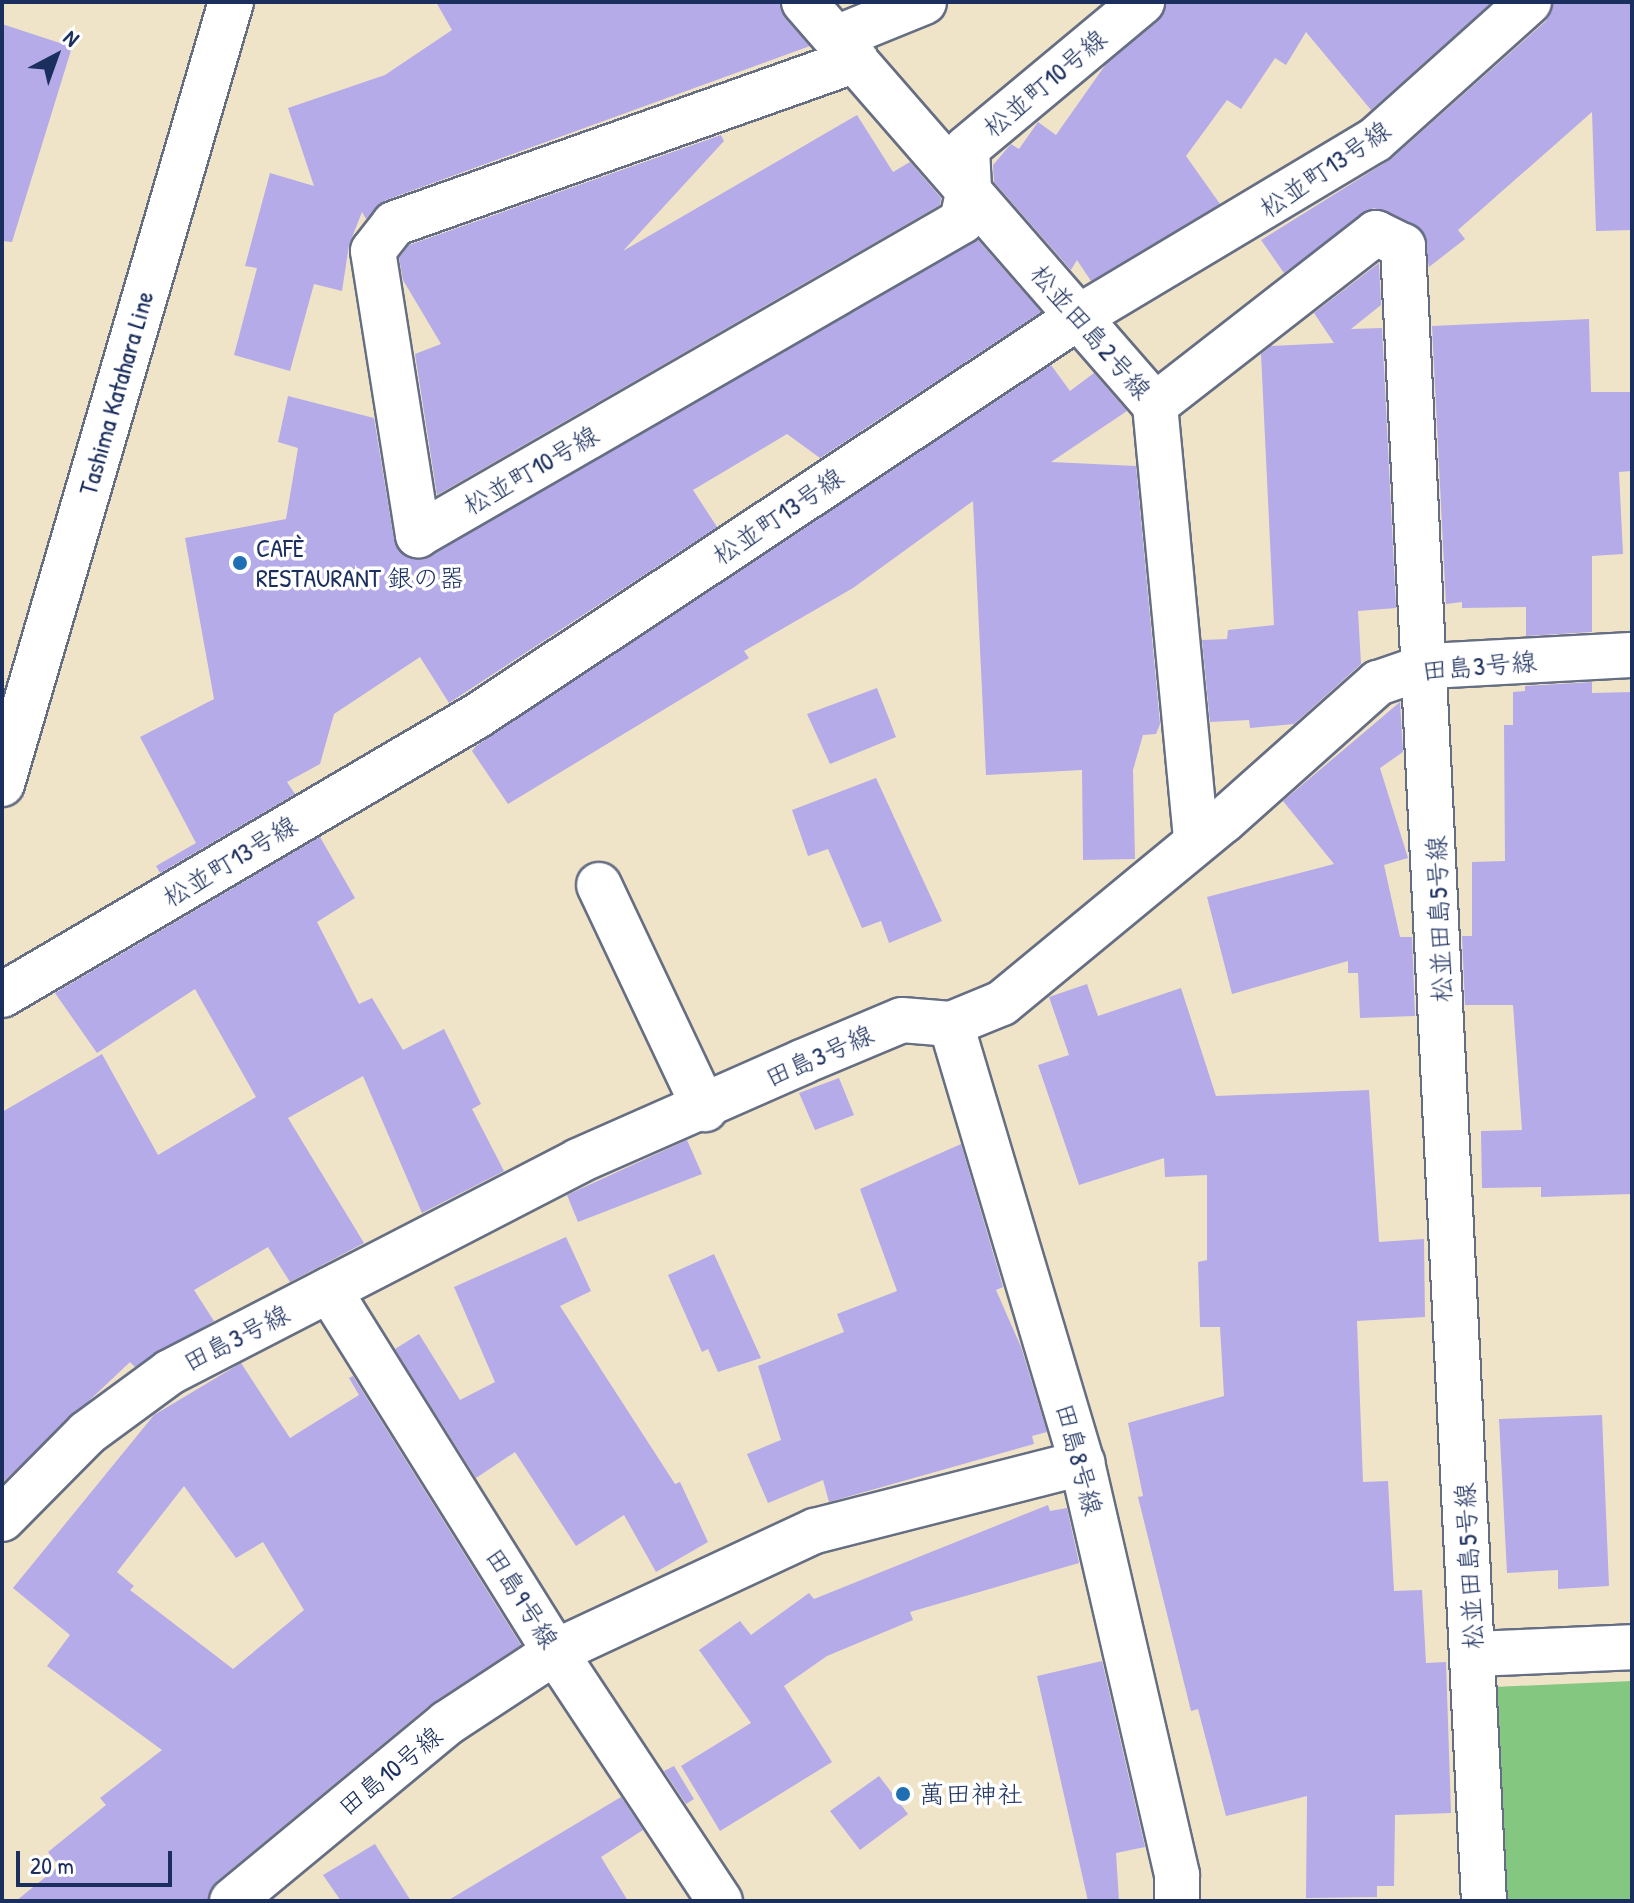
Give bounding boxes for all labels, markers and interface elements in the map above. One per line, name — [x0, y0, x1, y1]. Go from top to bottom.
north arrow — [16, 16, 96, 96]
street label: 松並町10号線 — [977, 22, 1113, 144]
text: N — [57, 23, 86, 53]
street label: 松並町13号線 — [1254, 114, 1396, 224]
street label: 松並田島2号線 — [1024, 258, 1158, 406]
street label: Tashima Katahara Line — [72, 287, 160, 499]
street label: 松並町10号線 — [458, 419, 604, 521]
street label: 松並町13号線 — [707, 461, 849, 571]
place label: CAFÈ RESTAURANT 銀の器 — [256, 532, 465, 594]
marker: CAFÈ RESTAURANT 銀の器 — [231, 554, 249, 572]
street label: 田島3号線 — [1420, 645, 1538, 687]
street label: 松並町13号線 — [157, 809, 303, 913]
street label: 松並田島5号線 — [1420, 835, 1458, 1003]
street label: 田島3号線 — [760, 1018, 878, 1094]
street label: 田島3号線 — [177, 1298, 295, 1378]
street label: 田島8号線 — [1049, 1399, 1109, 1519]
street label: 松並田島5号線 — [1449, 1482, 1489, 1650]
street label: 田島9号線 — [479, 1542, 565, 1654]
street label: 田島10号線 — [332, 1720, 448, 1822]
place label: 萬田神社 — [919, 1778, 1023, 1810]
marker: 萬田神社 — [894, 1785, 912, 1803]
scale bar — [20, 1835, 176, 1885]
text: 20 m — [30, 1849, 74, 1881]

